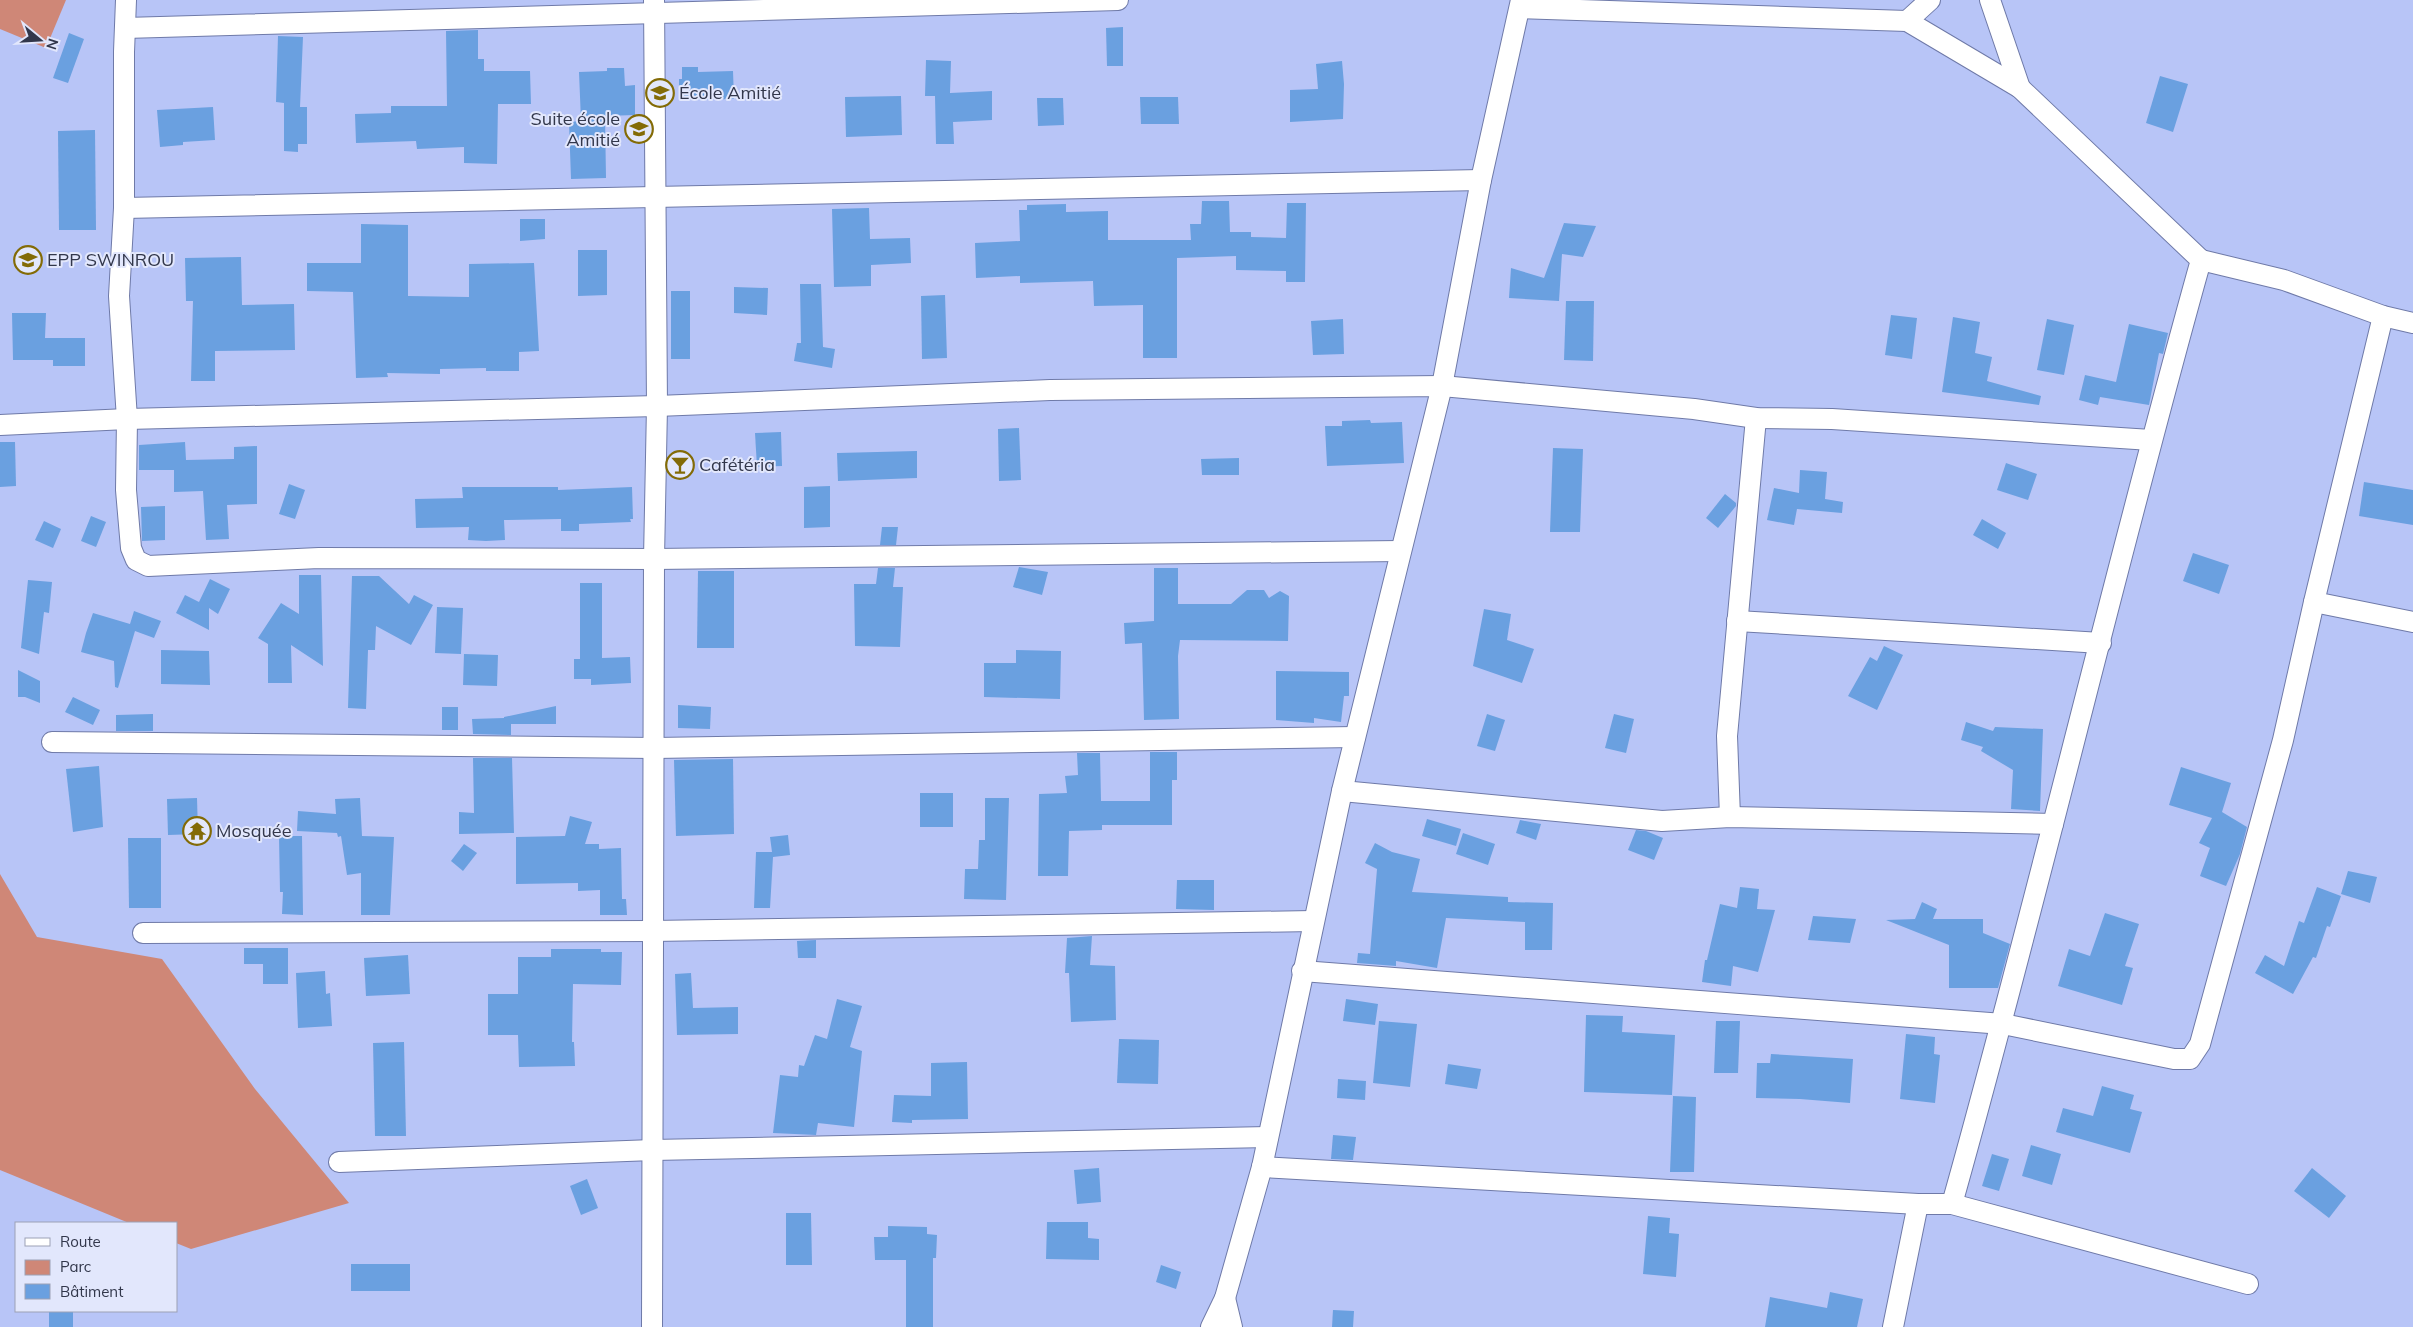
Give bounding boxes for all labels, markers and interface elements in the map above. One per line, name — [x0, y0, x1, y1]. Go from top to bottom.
north arrow — [15, 15, 65, 65]
text: N — [42, 36, 63, 52]
school or university icon: École Amitié — [645, 78, 675, 108]
place label: École Amitié — [679, 81, 781, 104]
place label: Suite école Amitié — [531, 107, 620, 151]
school or university icon: Suite école Amitié — [624, 114, 654, 144]
school or university icon: EPP SWINROU — [13, 245, 43, 275]
place label: EPP SWINROU — [47, 248, 174, 271]
bar icon: Cafétéria — [665, 450, 695, 480]
place label: Cafétéria — [699, 453, 775, 476]
temple icon: Mosquée — [182, 816, 212, 846]
place label: Mosquée — [216, 819, 291, 842]
legend — [15, 1222, 178, 1312]
text: Route — [60, 1232, 101, 1251]
text: Parc — [60, 1257, 91, 1276]
text: Bâtiment — [60, 1282, 123, 1301]

